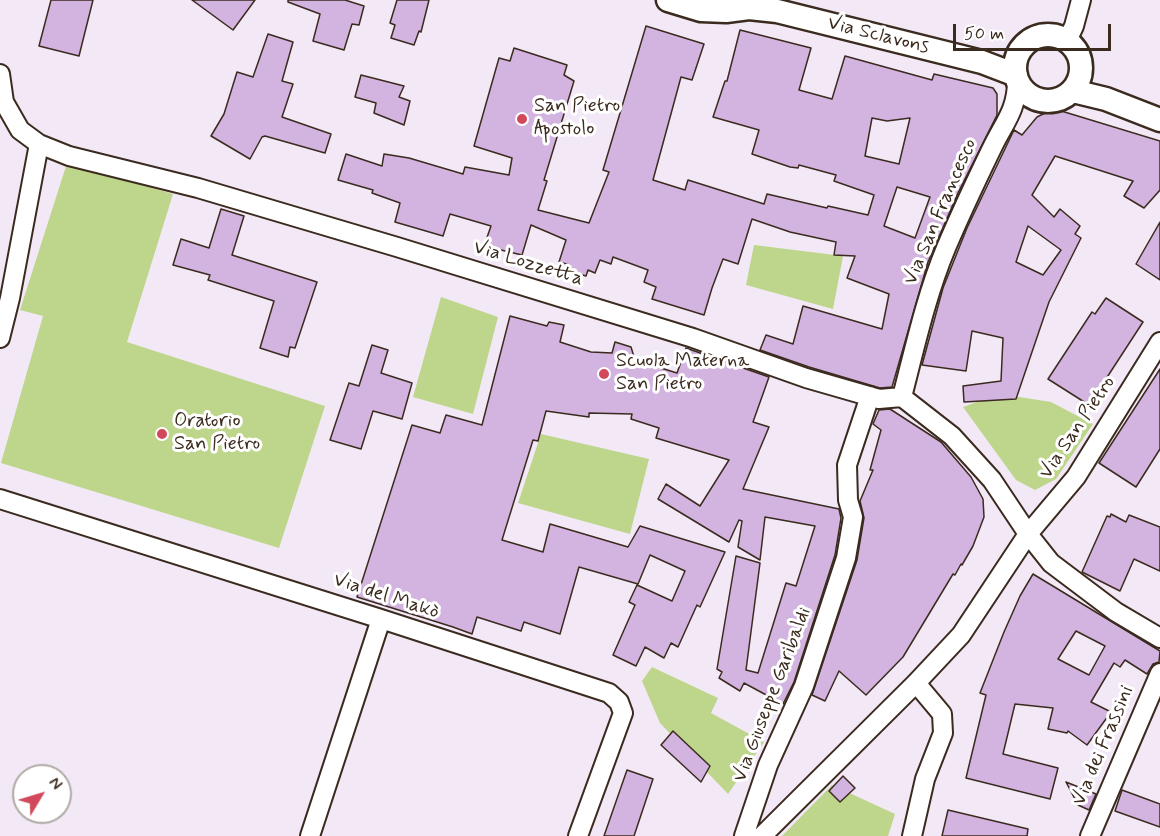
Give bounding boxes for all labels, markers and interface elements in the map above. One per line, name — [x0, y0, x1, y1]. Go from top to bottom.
street label: Via Sclavons — [825, 12, 931, 60]
scale bar — [956, 12, 1114, 50]
text: 50 m — [964, 22, 1004, 46]
place label: San Pietro Apostolo — [534, 95, 620, 142]
marker: San Pietro Apostolo — [515, 112, 529, 126]
street label: Via San Francesco — [899, 135, 983, 289]
street label: Via Lozzetta — [470, 236, 586, 292]
place label: Scuola Materna San Pietro — [616, 350, 749, 397]
marker: Scuola Materna San Pietro — [597, 367, 611, 381]
street label: Via San Pietro — [1035, 372, 1121, 484]
place label: Oratorio San Pietro — [174, 410, 260, 457]
marker: Oratorio San Pietro — [155, 427, 169, 441]
street label: Via del Makò — [330, 569, 442, 625]
street label: Via Giuseppe Garibaldi — [729, 604, 817, 786]
street label: Via dei Frassini — [1068, 682, 1140, 810]
north arrow — [12, 764, 72, 824]
text: N — [43, 773, 67, 795]

